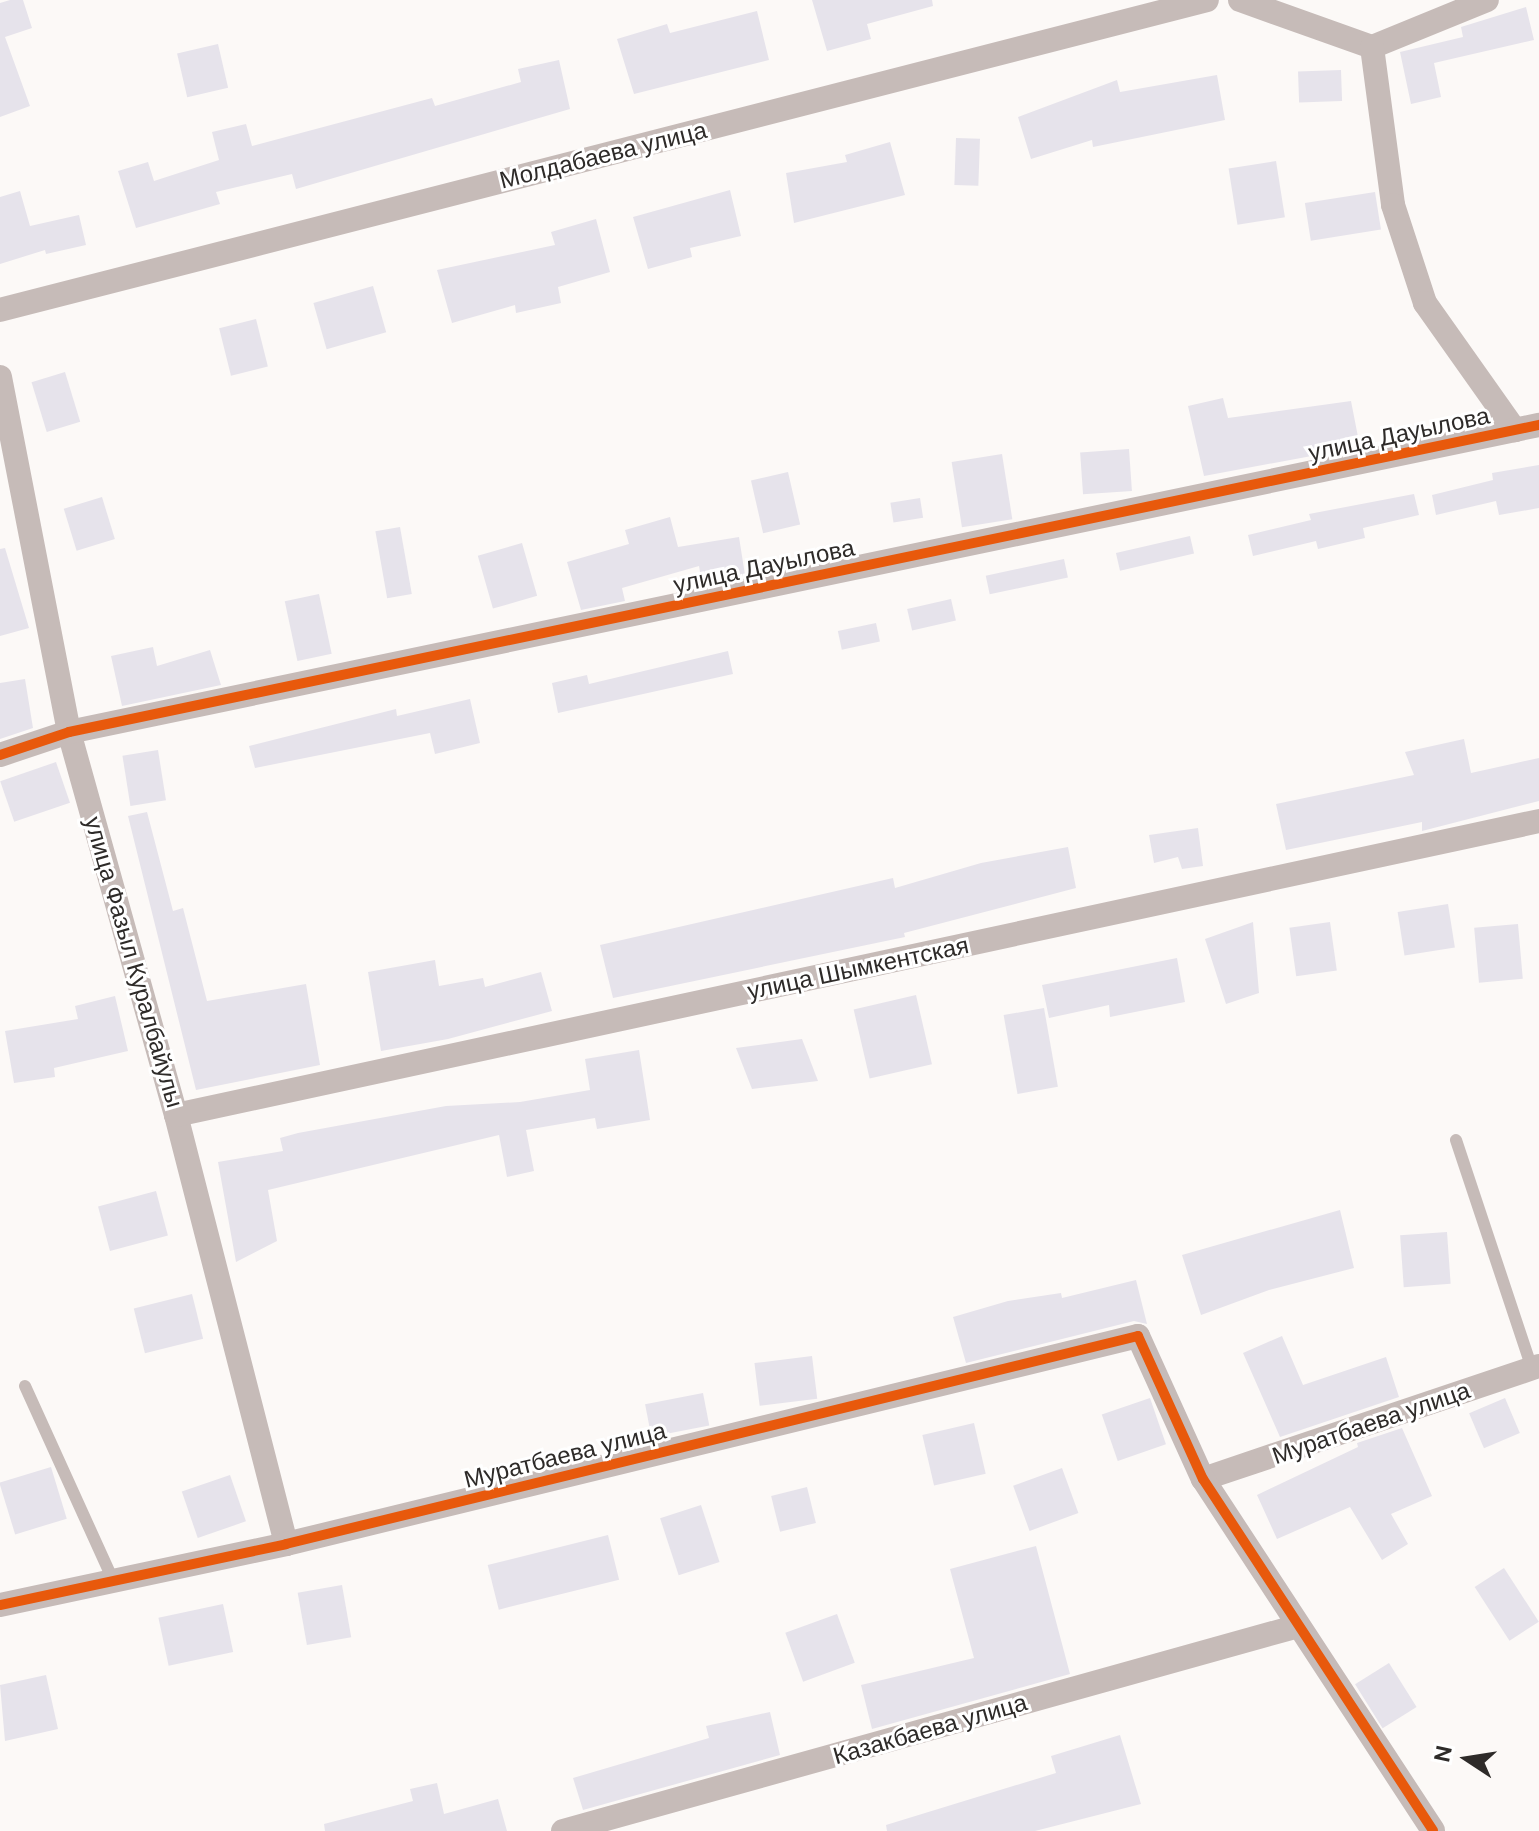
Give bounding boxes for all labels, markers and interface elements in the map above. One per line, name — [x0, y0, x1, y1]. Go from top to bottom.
street label: Молдабаева улица — [496, 115, 710, 195]
street label: улица Дауылова — [1306, 401, 1492, 467]
street label: улица Дауылова — [671, 533, 857, 599]
street label: улица Фазыл Куралбайулы — [79, 813, 189, 1111]
street label: улица Шымкентская — [745, 930, 971, 1006]
street label: Муратбаева улица — [1268, 1376, 1474, 1470]
street label: Муратбаева улица — [461, 1416, 669, 1494]
street label: Казакбаева улица — [830, 1688, 1030, 1770]
north arrow — [1427, 1719, 1507, 1799]
text: N — [1427, 1743, 1459, 1765]

